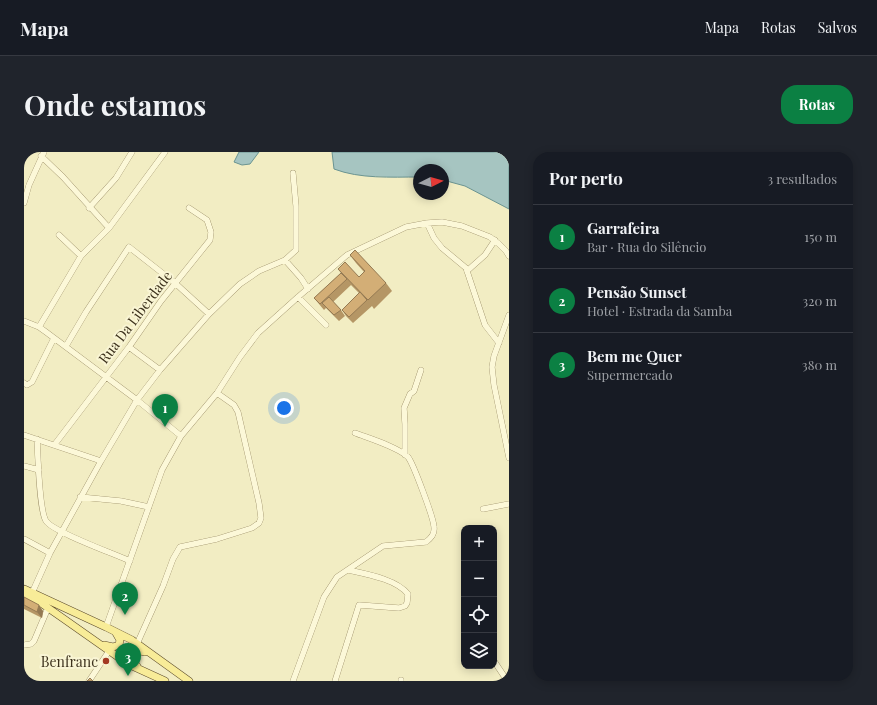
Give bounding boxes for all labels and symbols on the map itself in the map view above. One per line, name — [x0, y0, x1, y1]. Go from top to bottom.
north arrow — [413, 164, 449, 200]
street label: Rua Da Liberdade — [94, 267, 176, 367]
pin: 1 — [152, 394, 178, 427]
your location — [274, 398, 294, 418]
pin: 2 — [112, 582, 138, 615]
pin: 3 — [115, 643, 141, 676]
place label: Benfranc — [41, 652, 98, 671]
marker: Benfranc — [101, 656, 111, 666]

